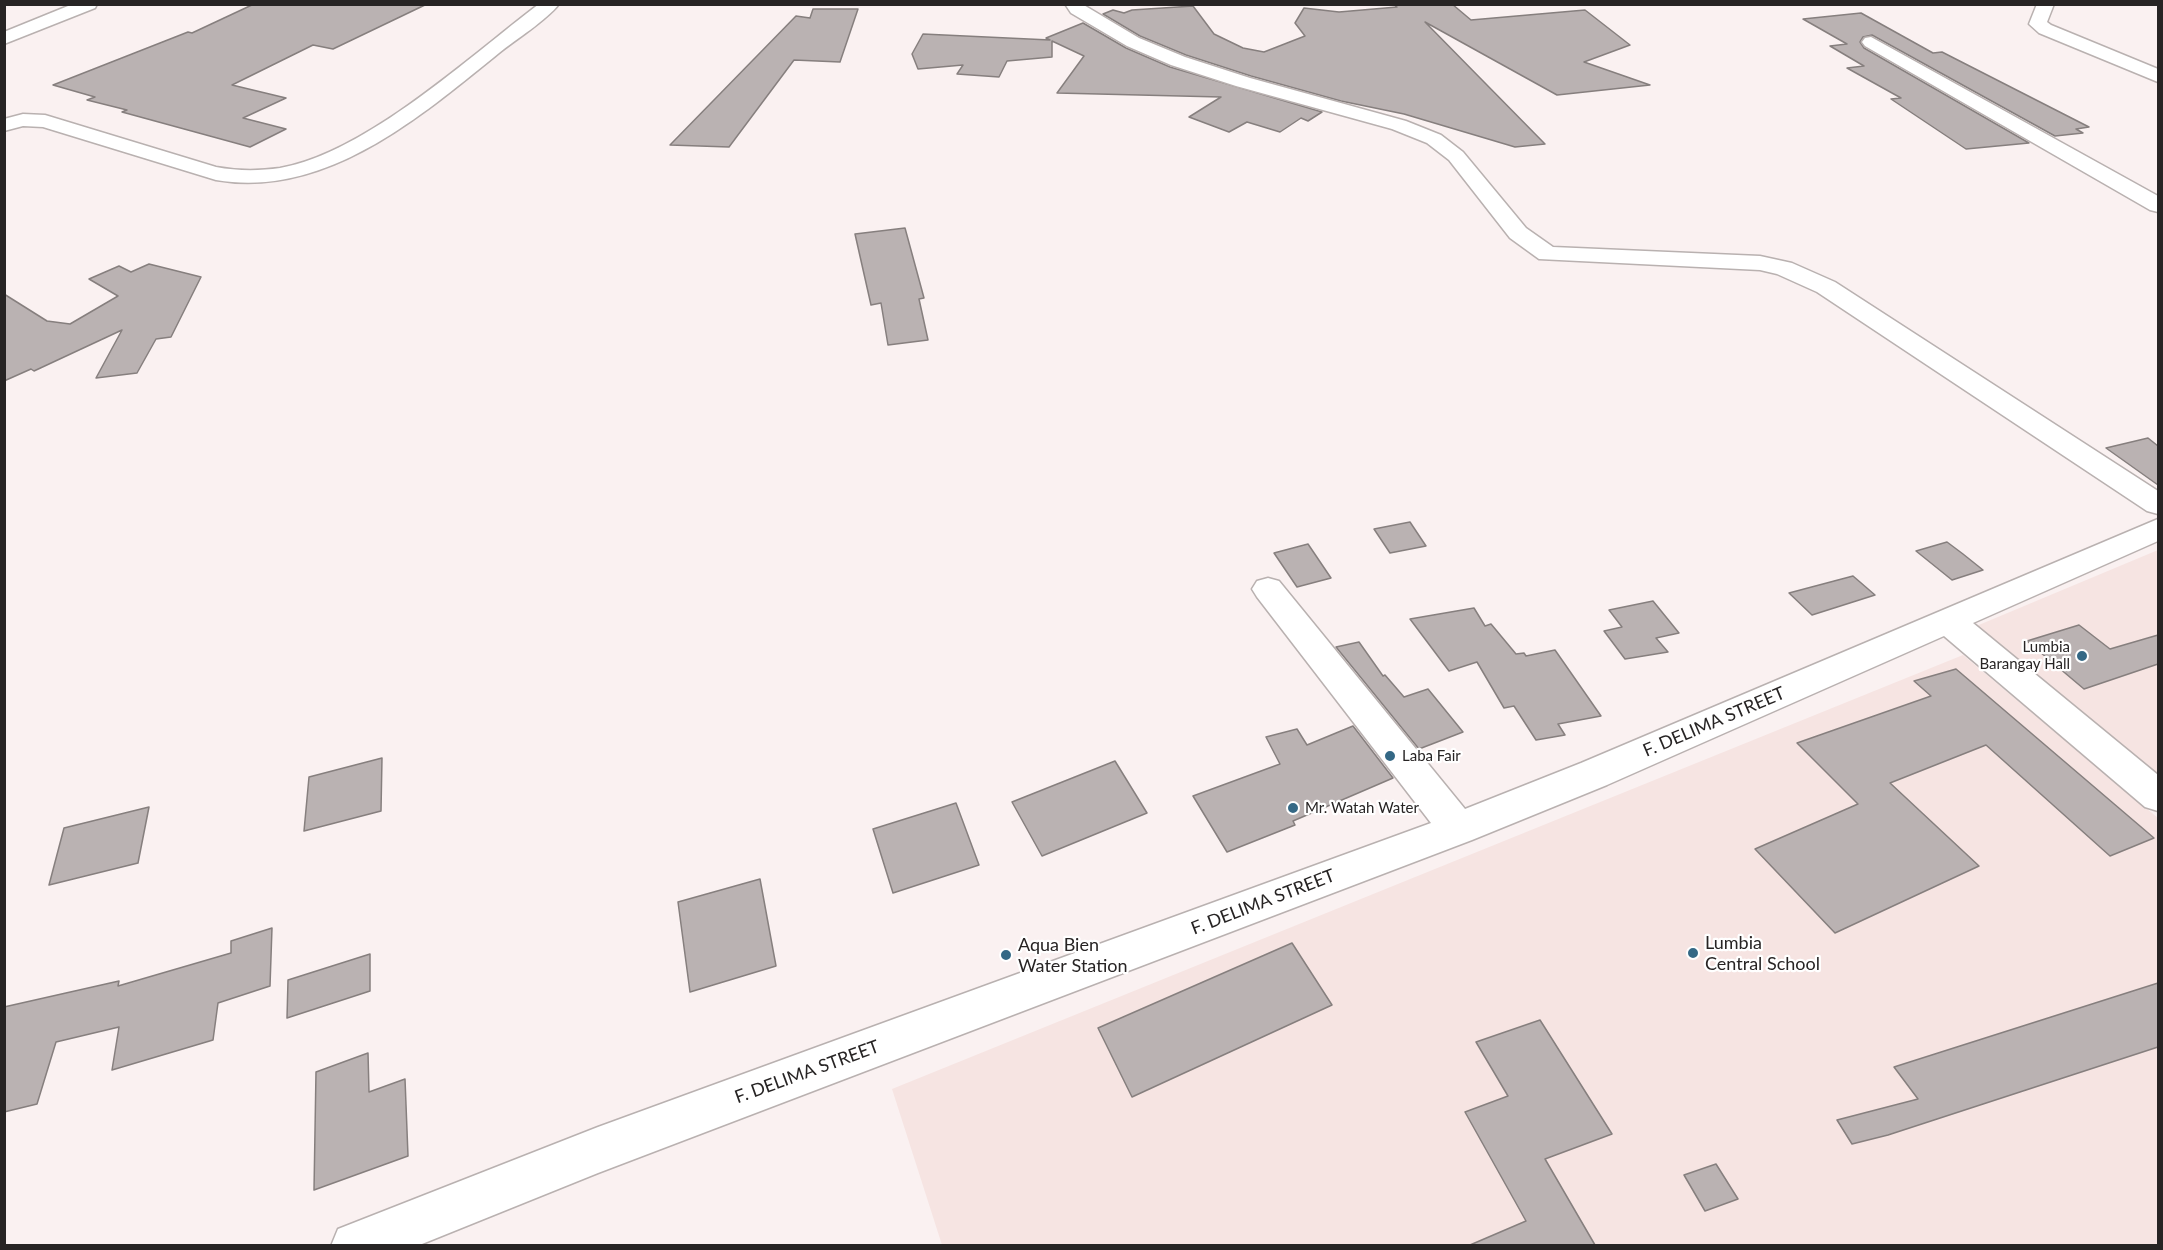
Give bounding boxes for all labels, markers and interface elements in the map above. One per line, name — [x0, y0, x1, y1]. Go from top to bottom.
place label: Lumbia Barangay Hall — [1979, 638, 2070, 673]
marker: Lumbia Barangay Hall — [2075, 649, 2089, 663]
street label: F. DELIMA STREET — [1640, 682, 1788, 762]
place label: Laba Fair — [1402, 747, 1461, 765]
marker: Laba Fair — [1383, 749, 1397, 763]
place label: Mr. Watah Water — [1305, 799, 1419, 817]
marker: Mr. Watah Water — [1286, 801, 1300, 815]
street label: F. DELIMA STREET — [1188, 865, 1338, 939]
place label: Lumbia Central School — [1705, 932, 1820, 974]
place label: Aqua Bien Water Station — [1018, 934, 1128, 976]
marker: Lumbia Central School — [1686, 946, 1700, 960]
marker: Aqua Bien Water Station — [999, 948, 1013, 962]
street label: F. DELIMA STREET — [732, 1036, 882, 1108]

